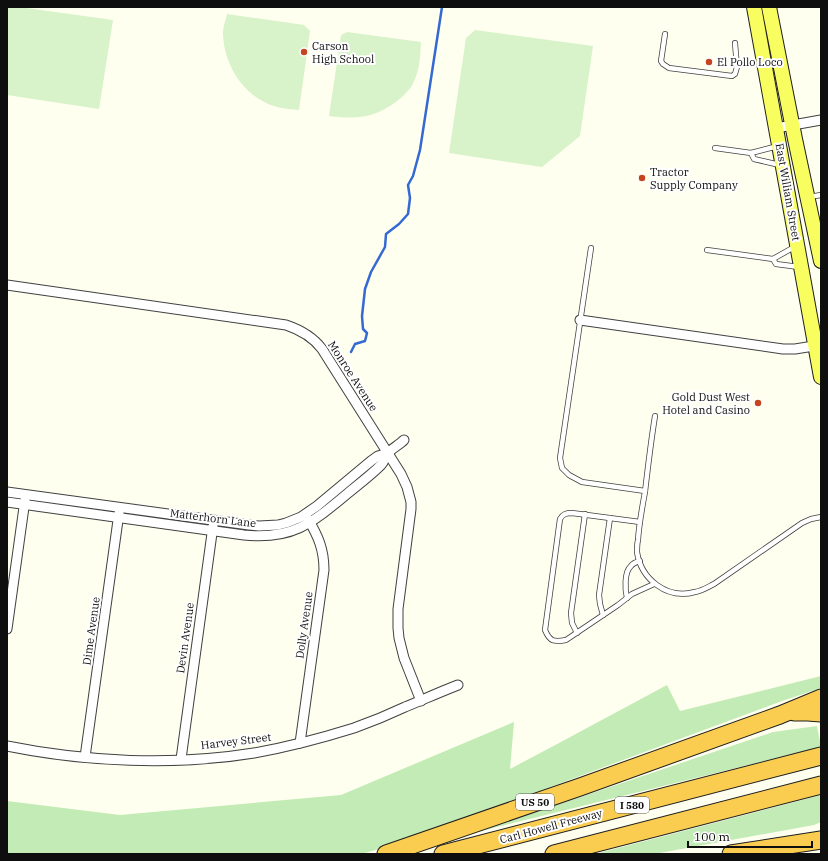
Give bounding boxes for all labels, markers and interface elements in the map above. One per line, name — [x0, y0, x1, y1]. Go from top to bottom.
place label: Carson High School — [312, 39, 374, 66]
marker: Carson High School — [299, 47, 309, 57]
place label: El Pollo Loco — [717, 55, 783, 69]
marker: El Pollo Loco — [704, 57, 714, 67]
street label: East William Street — [773, 142, 803, 242]
place label: Tractor Supply Company — [650, 165, 738, 192]
marker: Tractor Supply Company — [637, 173, 647, 183]
street label: Monroe Avenue — [325, 338, 381, 414]
place label: Gold Dust West Hotel and Casino — [662, 390, 750, 417]
marker: Gold Dust West Hotel and Casino — [753, 398, 763, 408]
street label: Matterhorn Lane — [169, 506, 257, 530]
street label: Dolly Avenue — [292, 590, 316, 659]
street label: Dime Avenue — [79, 596, 103, 666]
street label: Devin Avenue — [173, 602, 197, 674]
street label: Harvey Street — [200, 730, 272, 752]
road number: US 50 — [516, 794, 554, 810]
road number: I 580 — [615, 797, 649, 813]
street label: Carl Howell Freeway — [498, 806, 604, 846]
scale bar — [688, 823, 812, 849]
text: 100 m — [694, 829, 730, 844]

